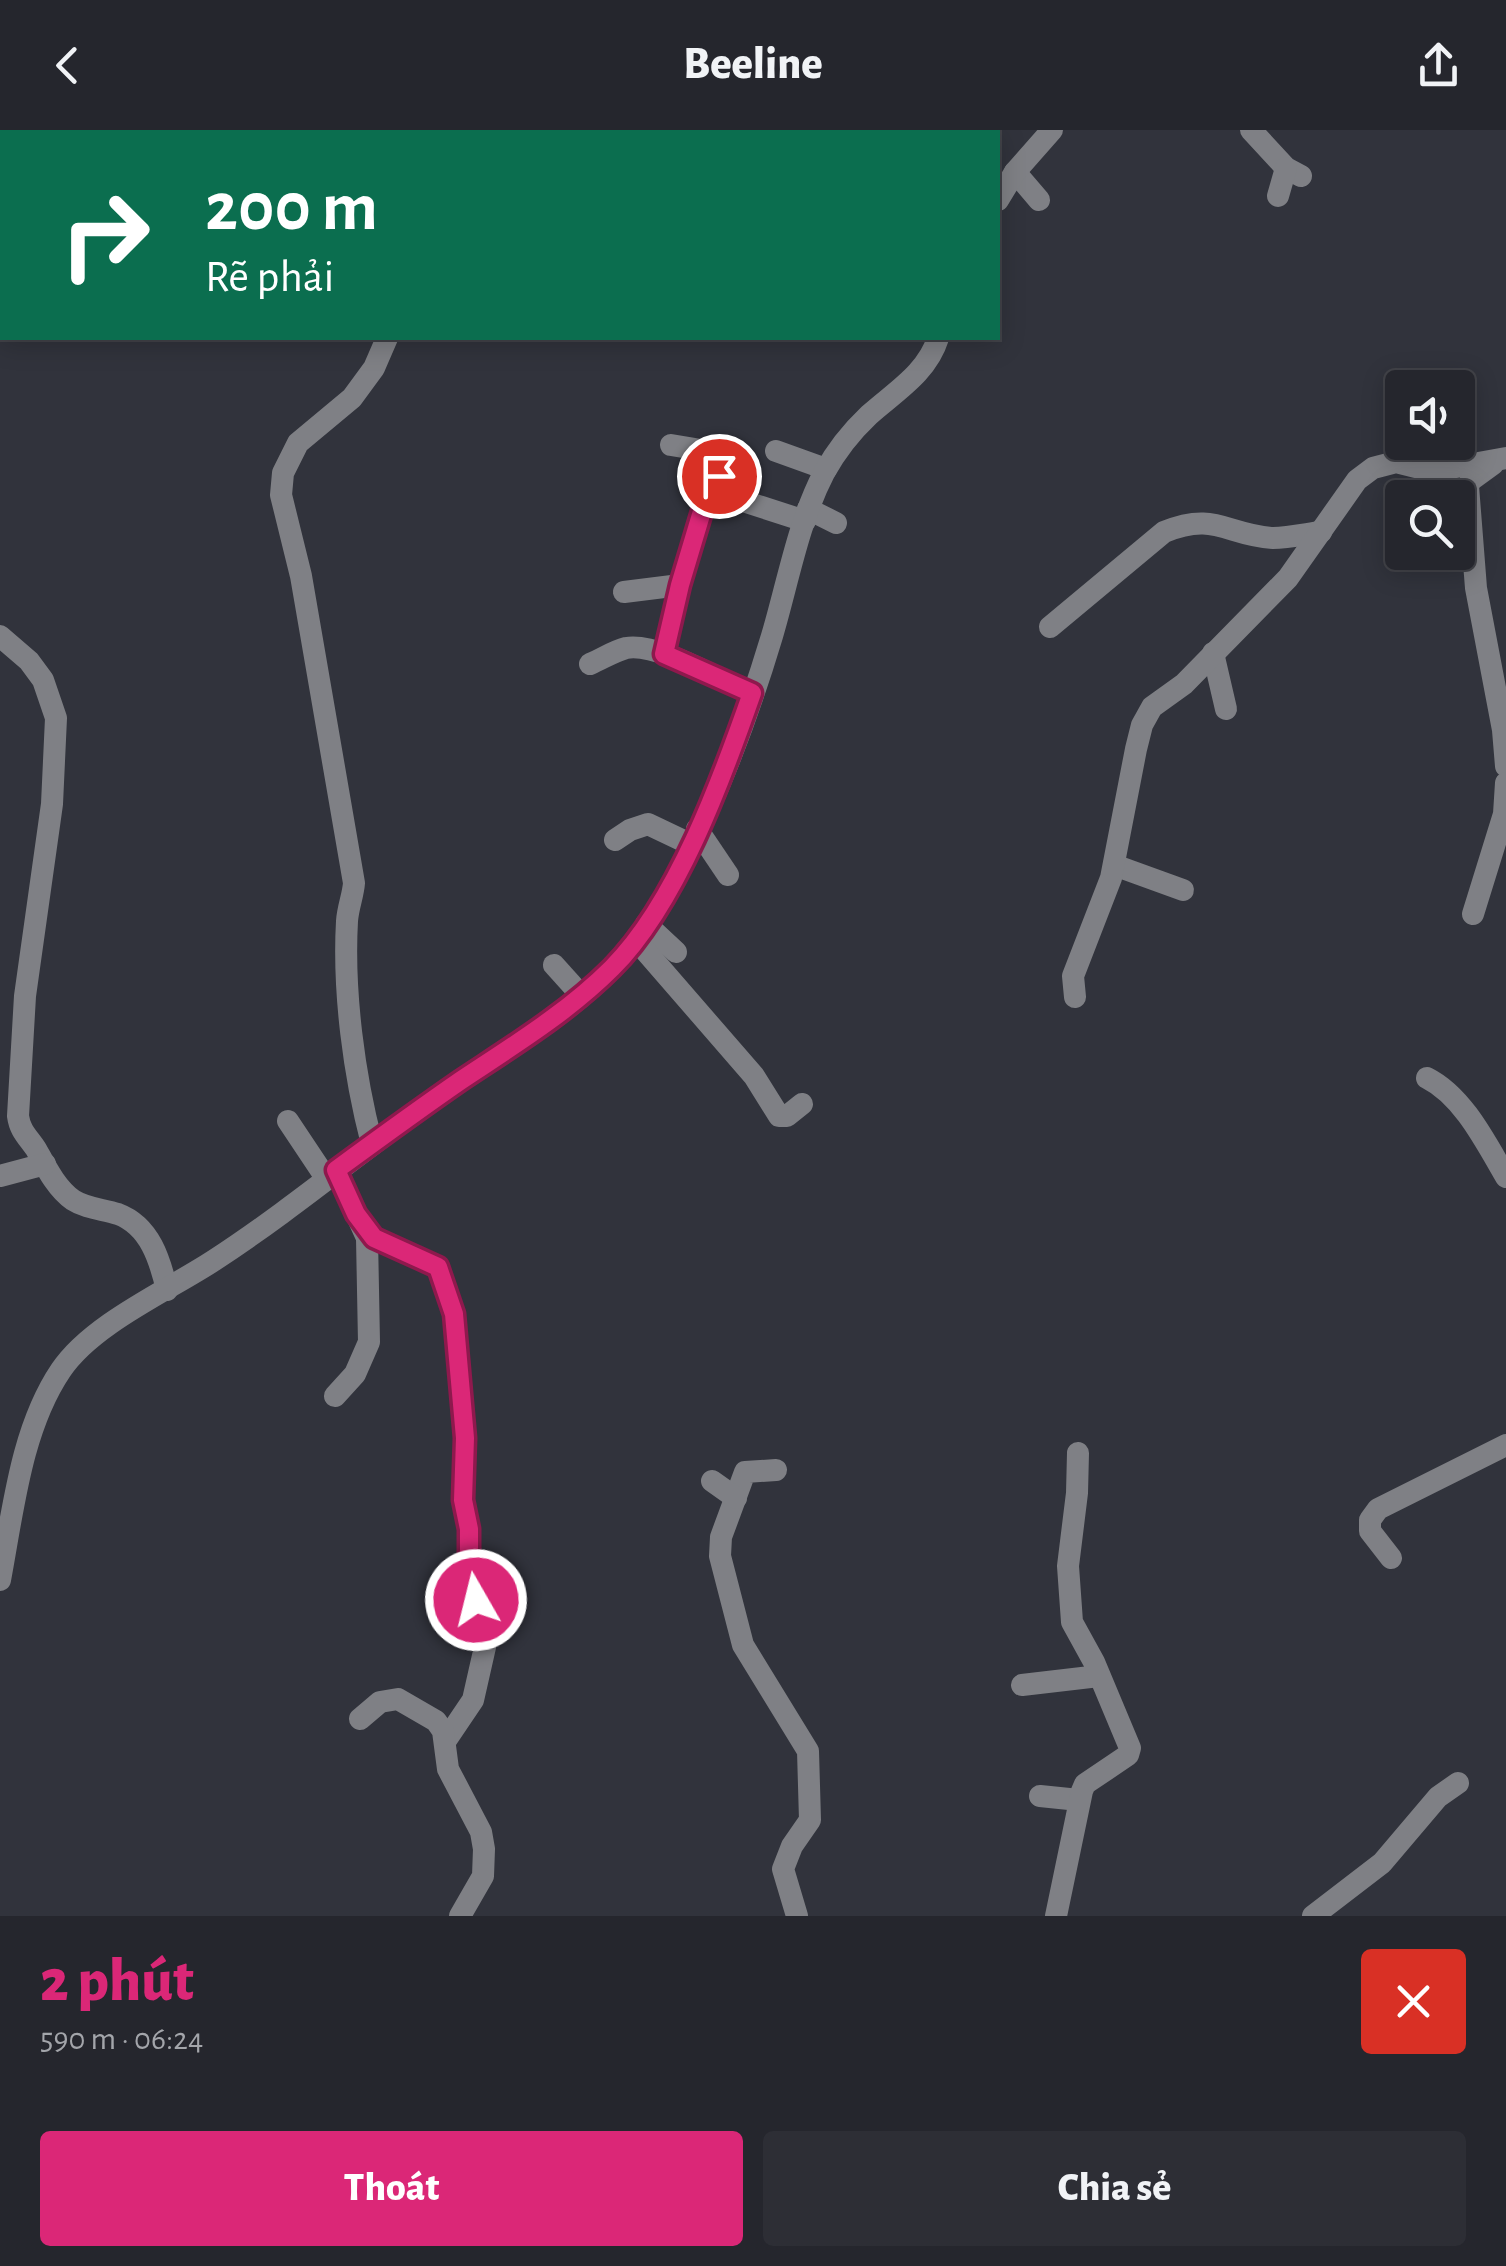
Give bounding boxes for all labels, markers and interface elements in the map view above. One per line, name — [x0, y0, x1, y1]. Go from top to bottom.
icon: back — [40, 38, 95, 93]
icon: share — [1411, 38, 1466, 93]
text: Beeline — [683, 42, 823, 87]
icon: right — [40, 170, 170, 300]
text: 200 m — [205, 173, 378, 243]
text: Rẽ phải — [205, 255, 335, 300]
map controls — [1385, 370, 1475, 570]
button: sound — [1385, 370, 1475, 460]
pin — [677, 434, 762, 519]
icon: arrive — [692, 449, 747, 504]
button: search — [1385, 480, 1475, 570]
position arrow — [424, 1548, 528, 1652]
button: close — [1361, 1949, 1466, 2054]
text: 2 phút — [40, 1952, 194, 2012]
text: 590 m · 06:24 — [40, 2023, 203, 2055]
button: Thoát — [40, 2131, 743, 2246]
button: Chia sẻ — [763, 2131, 1466, 2246]

